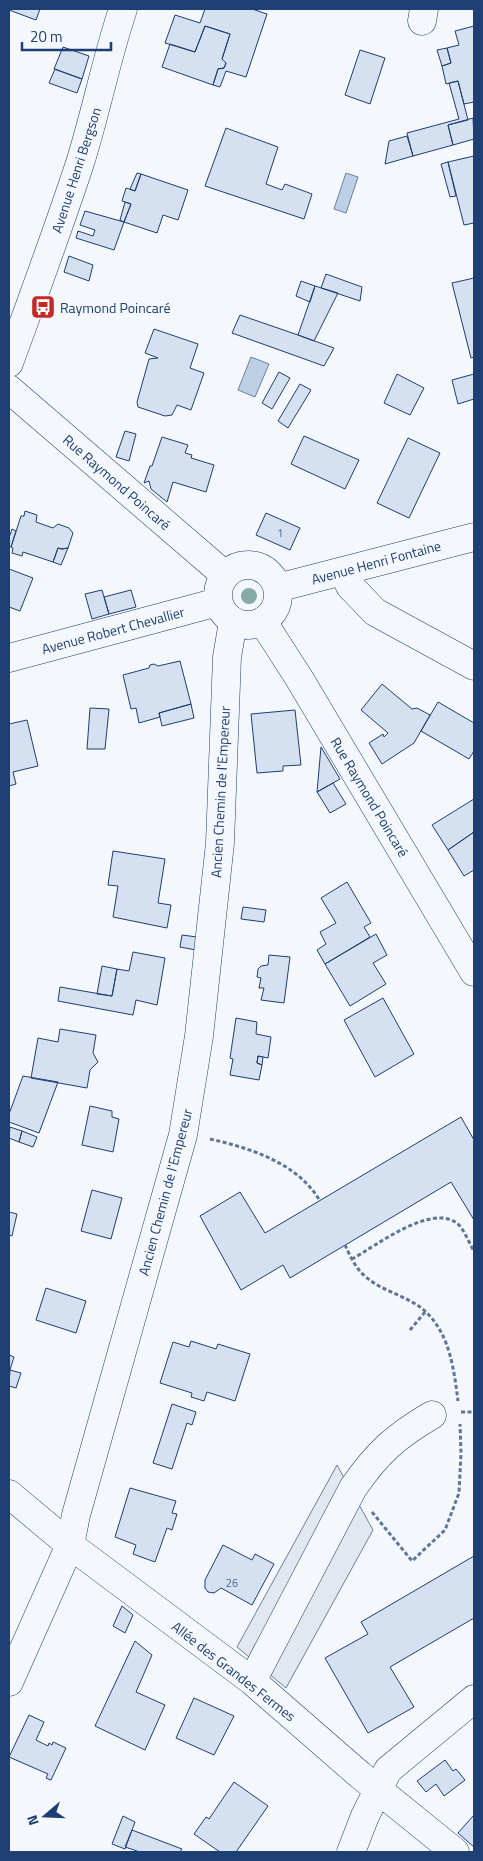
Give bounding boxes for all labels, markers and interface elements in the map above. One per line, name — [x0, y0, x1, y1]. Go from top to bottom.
scale bar — [22, 20, 111, 52]
text: 20 m — [30, 25, 63, 48]
street label: Avenue Henri Bergson — [46, 105, 106, 235]
bus stop icon: Raymond Poincaré — [30, 294, 56, 320]
place label: Raymond Poincaré — [60, 297, 171, 318]
street label: Rue Raymond Poincaré — [59, 429, 175, 535]
house number: 1 — [277, 525, 283, 541]
street label: Avenue Henri Fontaine — [309, 535, 443, 589]
street label: Avenue Robert Chevallier — [39, 601, 187, 659]
street label: Ancien Chemin de l'Empereur — [205, 705, 235, 878]
street label: Rue Raymond Poincaré — [326, 733, 414, 861]
street label: Ancien Chemin de l'Empereur — [133, 1106, 197, 1278]
house number: 26 — [226, 1575, 238, 1591]
street label: Allée des Grandes Fermes — [167, 1616, 301, 1726]
north arrow — [20, 1791, 70, 1841]
text: N — [21, 1812, 44, 1828]

